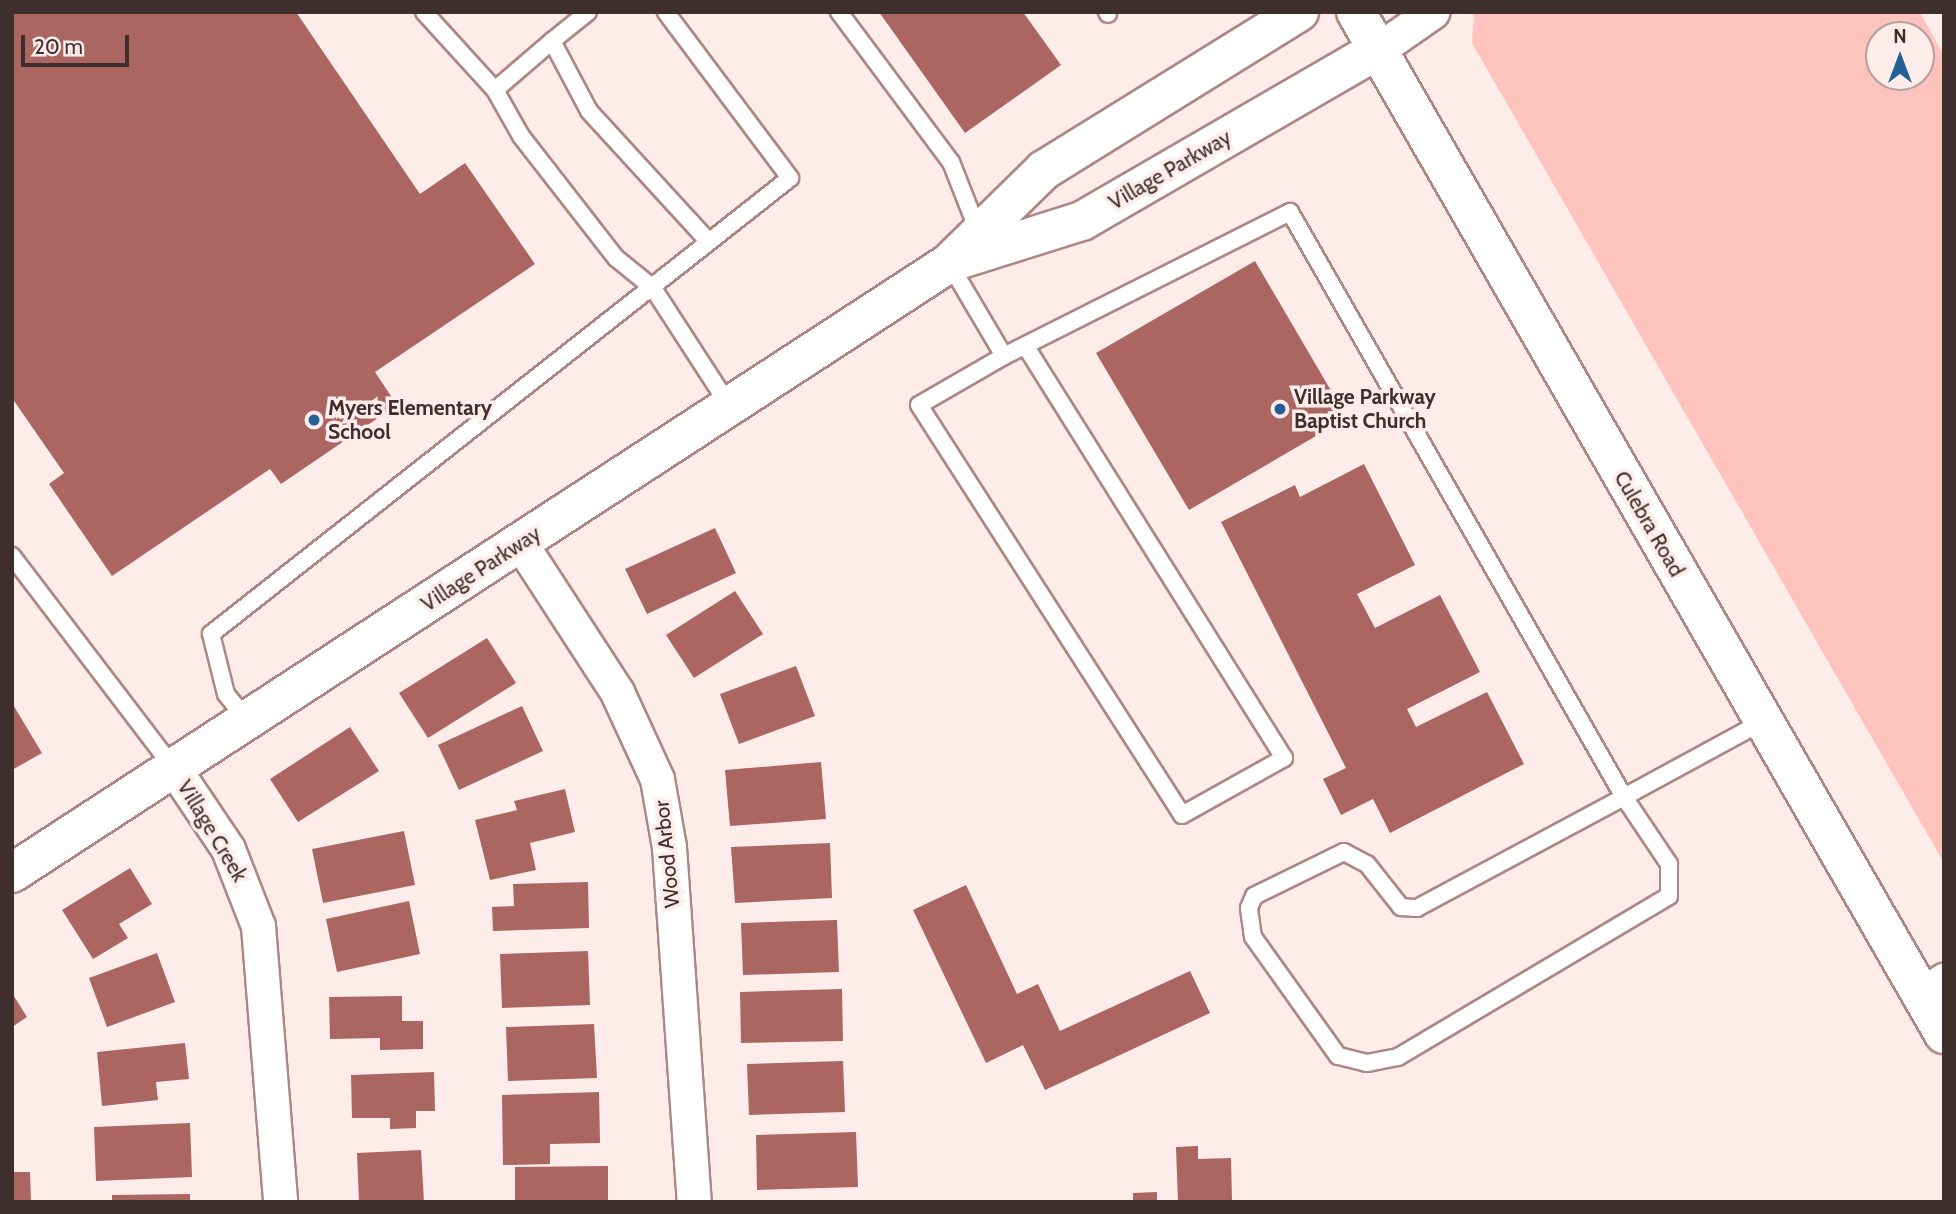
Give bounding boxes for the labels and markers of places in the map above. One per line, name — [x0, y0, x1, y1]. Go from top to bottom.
place label: Village Parkway Baptist Church — [1294, 384, 1436, 434]
place label: Myers Elementary School — [328, 395, 492, 445]
marker: Village Parkway Baptist Church — [1272, 401, 1288, 417]
marker: Myers Elementary School — [306, 412, 322, 428]

